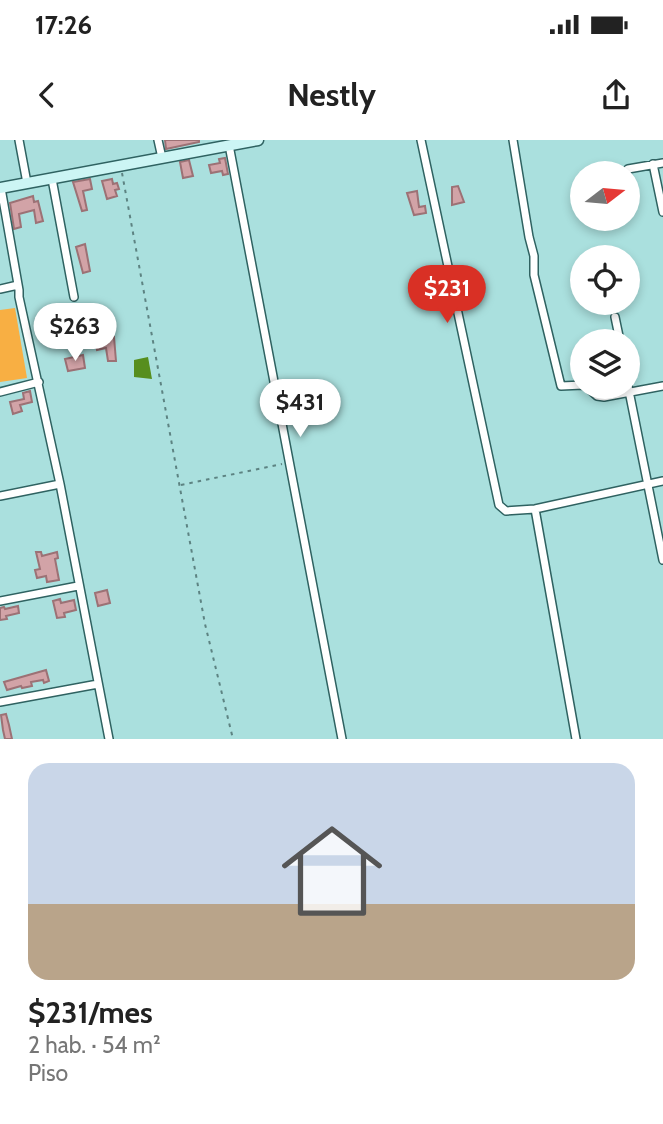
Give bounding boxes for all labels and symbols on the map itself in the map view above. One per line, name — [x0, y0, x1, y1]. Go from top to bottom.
north arrow — [570, 161, 640, 231]
pin: $231 — [406, 265, 488, 325]
pin: $263 — [34, 304, 116, 363]
pin: $431 — [259, 380, 341, 439]

